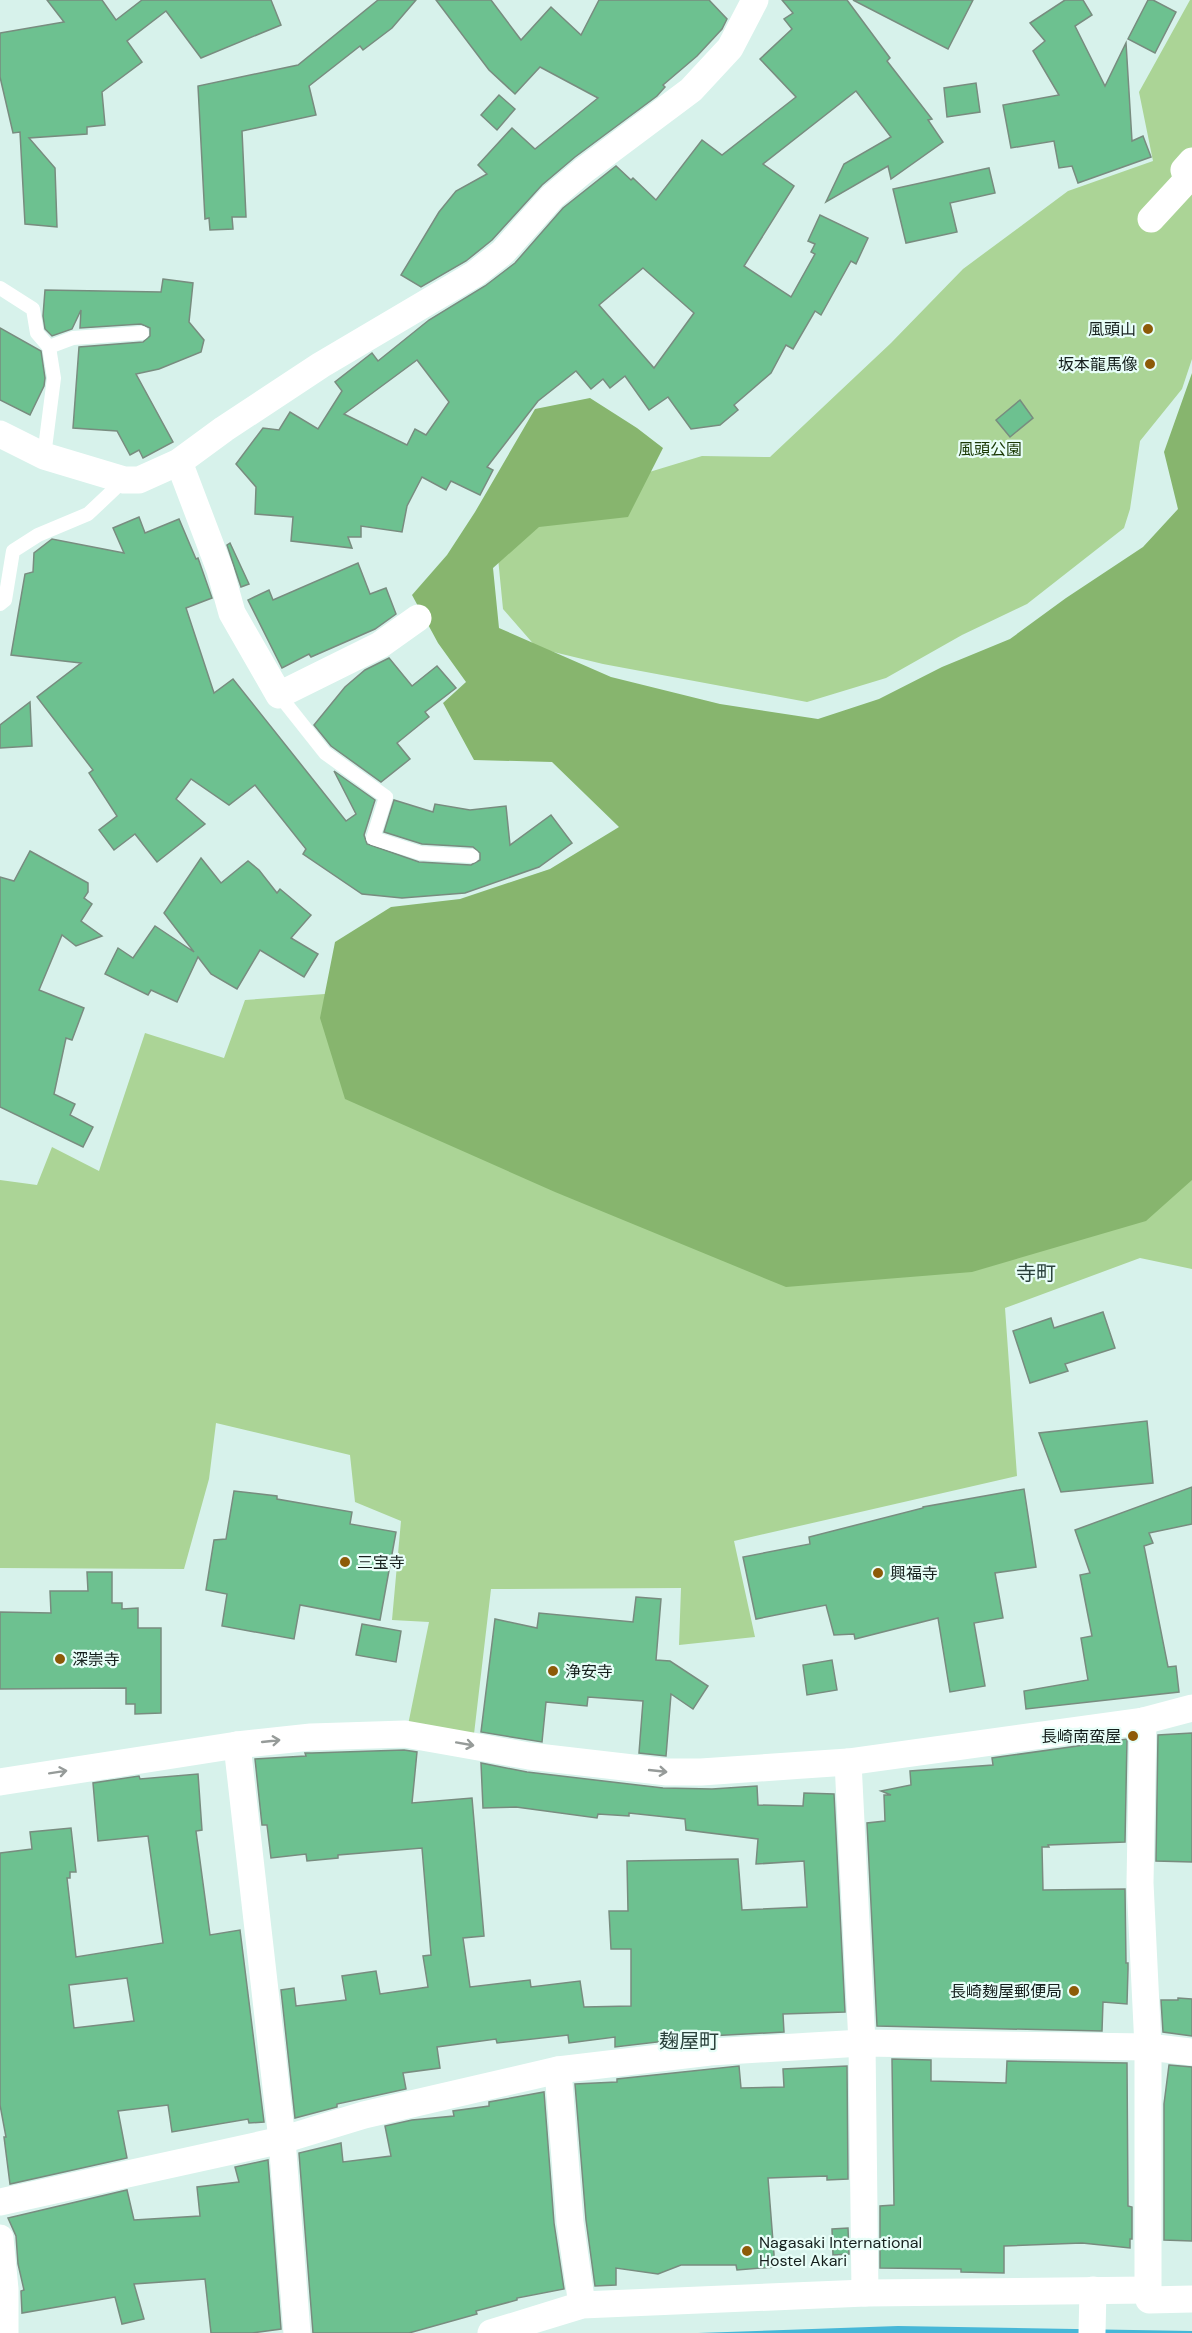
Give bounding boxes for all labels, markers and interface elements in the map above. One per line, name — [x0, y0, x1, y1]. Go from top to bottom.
place label: 風頭山 — [1088, 319, 1136, 340]
marker: 風頭山 — [1141, 322, 1155, 336]
place label: 坂本龍馬像 — [1058, 354, 1138, 375]
marker: 坂本龍馬像 — [1143, 357, 1157, 371]
park label: 風頭公園 — [958, 439, 1022, 460]
district label: 寺町 — [1016, 1260, 1056, 1286]
place label: 三宝寺 — [357, 1552, 405, 1573]
marker: 三宝寺 — [338, 1555, 352, 1569]
place label: 興福寺 — [890, 1563, 938, 1584]
marker: 興福寺 — [871, 1566, 885, 1580]
place label: 深崇寺 — [72, 1649, 120, 1670]
marker: 深崇寺 — [53, 1652, 67, 1666]
place label: 浄安寺 — [565, 1661, 613, 1682]
marker: 浄安寺 — [546, 1664, 560, 1678]
place label: 長崎南蛮屋 — [1041, 1726, 1121, 1747]
marker: 長崎南蛮屋 — [1126, 1729, 1140, 1743]
one-way arrow — [261, 1735, 281, 1746]
one-way arrow — [455, 1739, 475, 1750]
one-way arrow — [648, 1766, 668, 1777]
one-way arrow — [47, 1767, 67, 1778]
place label: 長崎麹屋郵便局 — [950, 1981, 1062, 2002]
marker: 長崎麹屋郵便局 — [1067, 1984, 1081, 1998]
district label: 麹屋町 — [659, 2028, 719, 2054]
place label: Nagasaki International Hostel Akari — [759, 2232, 922, 2271]
marker: Nagasaki International Hostel Akari — [740, 2244, 754, 2258]

